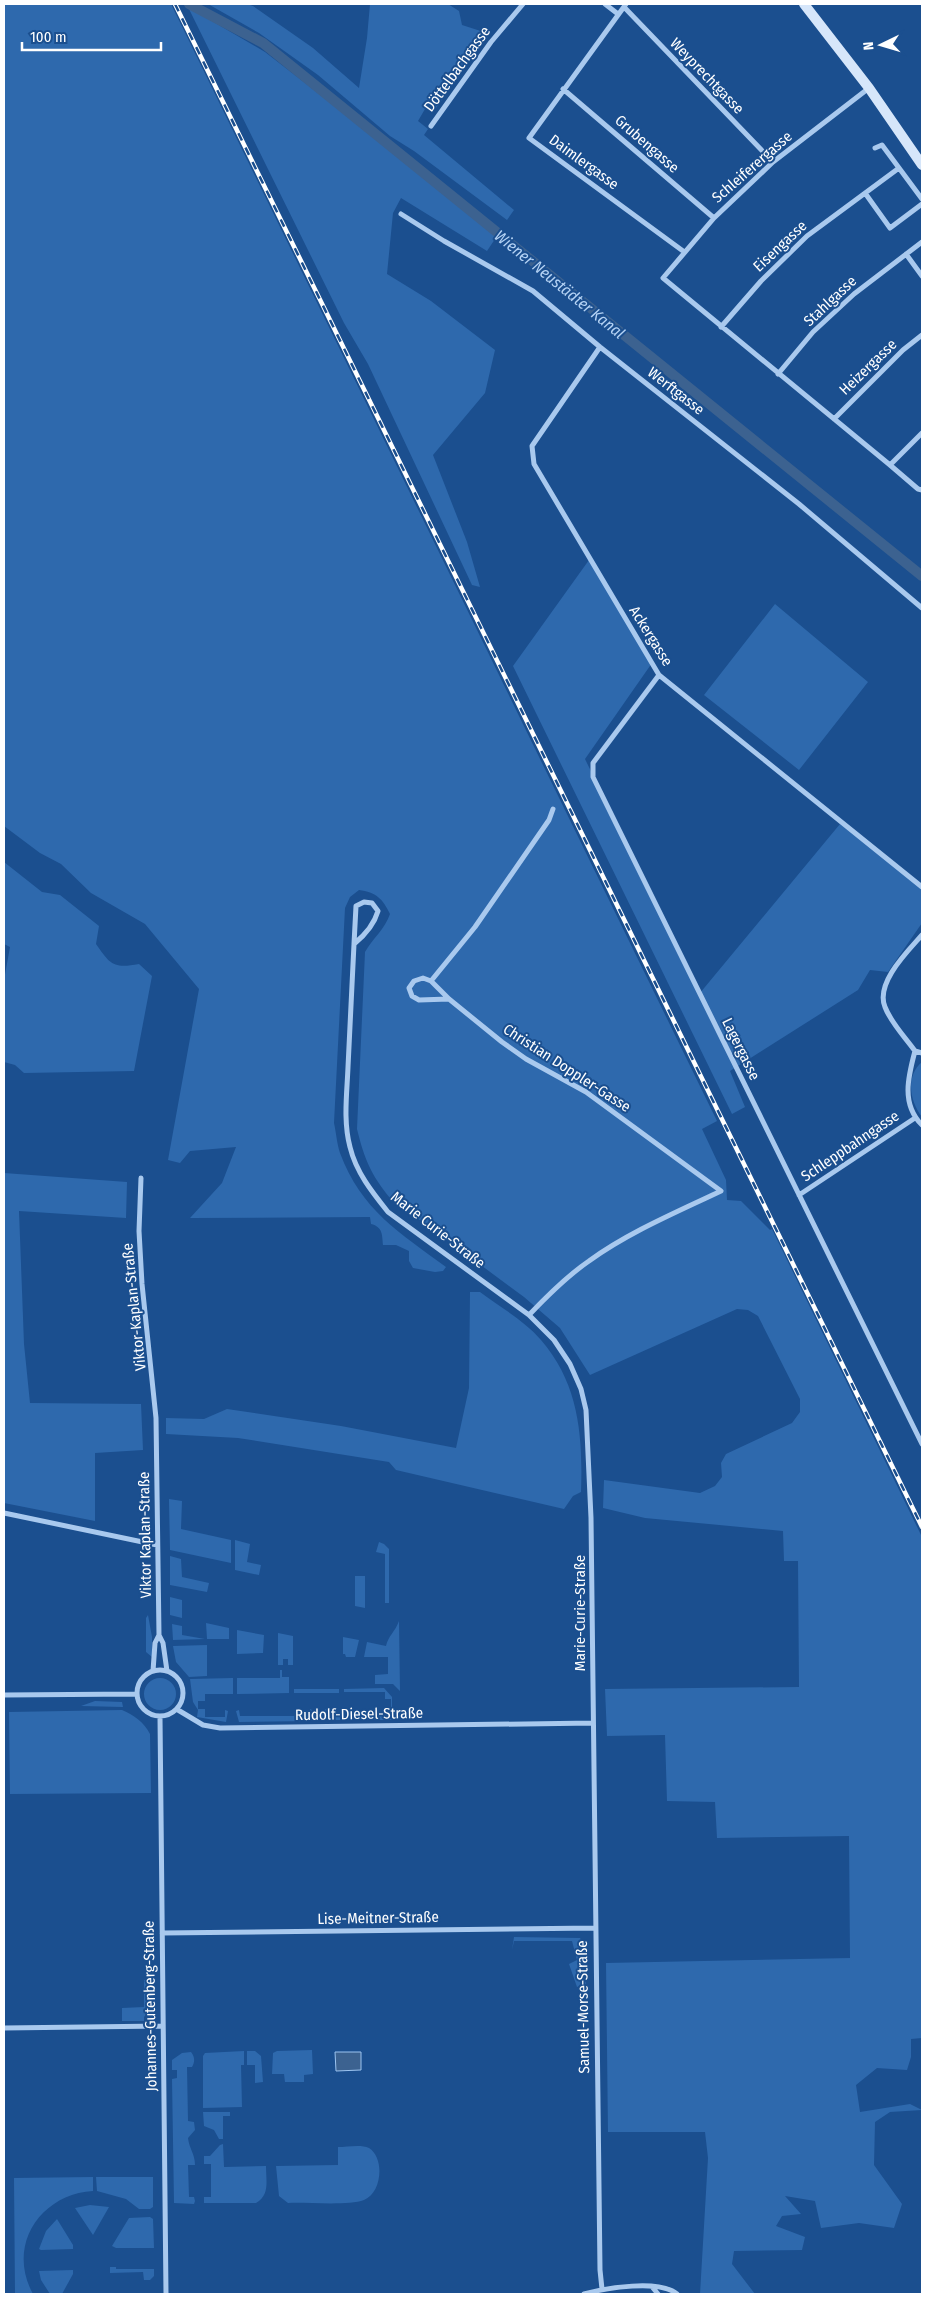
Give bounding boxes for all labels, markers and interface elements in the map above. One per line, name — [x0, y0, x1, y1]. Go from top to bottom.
scale bar — [22, 20, 161, 52]
north arrow — [856, 20, 906, 70]
street label: Döttelbachgasse — [420, 23, 494, 115]
text: 100 m — [30, 28, 67, 46]
street label: Weyprechtgasse — [666, 34, 748, 118]
text: N — [860, 41, 877, 51]
street label: Grubengasse — [611, 111, 683, 177]
street label: Schleiferergasse — [708, 127, 796, 207]
street label: Daimlergasse — [546, 131, 622, 193]
street label: Eisengasse — [749, 217, 811, 275]
water label: Wiener Neustädter Kanal — [491, 226, 629, 343]
street label: Stahlgasse — [800, 272, 860, 330]
street label: Heizergasse — [836, 335, 900, 399]
street label: Werftgasse — [644, 363, 708, 419]
street label: Ackergasse — [625, 603, 677, 669]
street label: Lagergasse — [718, 1015, 764, 1083]
street label: Christian Doppler-Gasse — [500, 1020, 634, 1116]
street label: Schleppbahngasse — [798, 1107, 902, 1185]
street label: Marie Curie-Straße — [387, 1188, 489, 1272]
street label: Viktor-Kaplan-Straße — [118, 1242, 150, 1372]
street label: Viktor Kaplan-Straße — [135, 1471, 155, 1599]
street label: Marie-Curie-Straße — [571, 1555, 589, 1671]
street label: Rudolf-Diesel-Straße — [295, 1704, 423, 1724]
street label: Lise-Meitner-Straße — [317, 1908, 439, 1928]
street label: Johannes-Gutenberg-Straße — [140, 1920, 160, 2092]
street label: Samuel-Morse-Straße — [573, 1940, 593, 2074]

